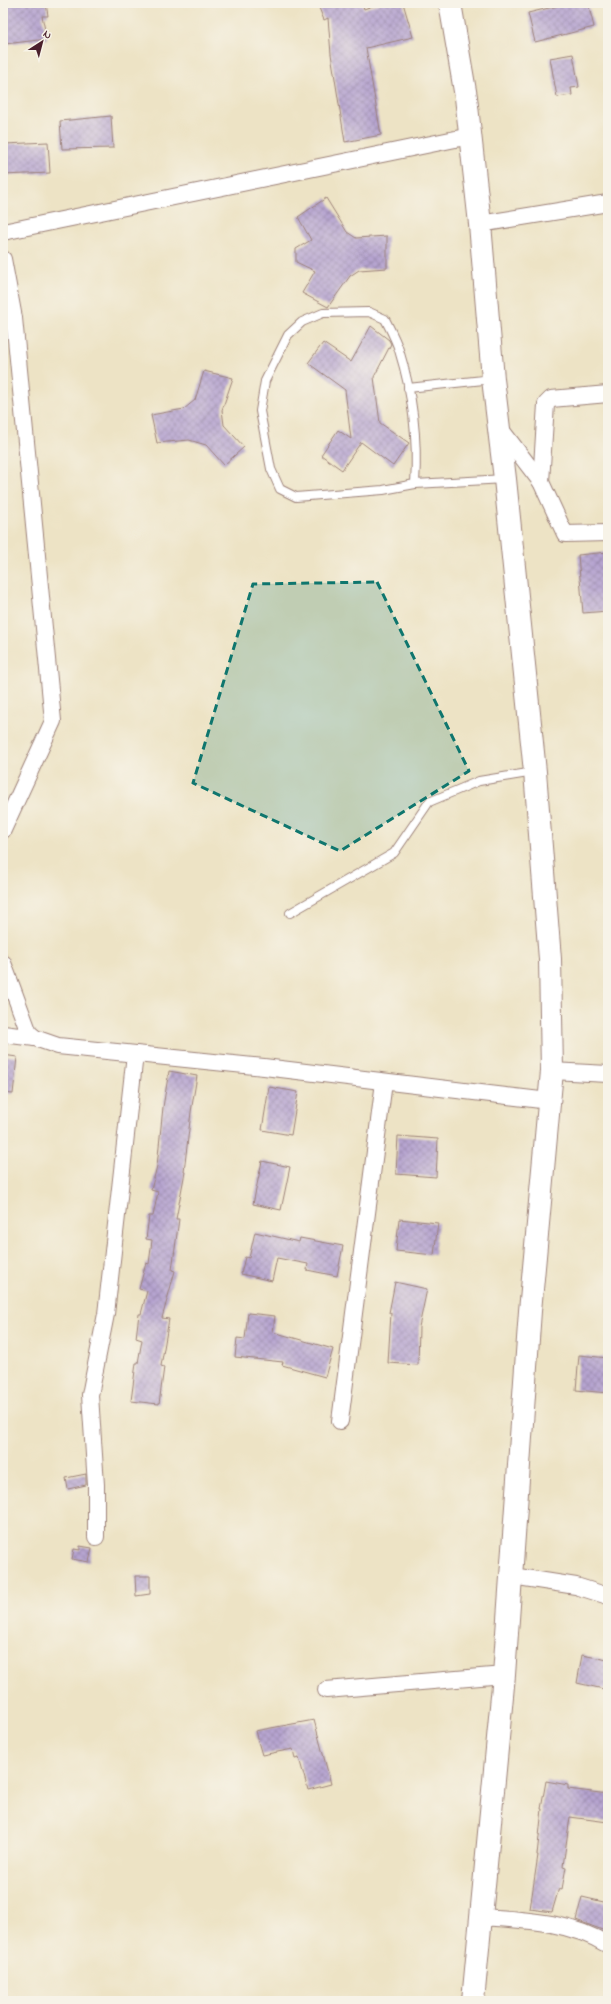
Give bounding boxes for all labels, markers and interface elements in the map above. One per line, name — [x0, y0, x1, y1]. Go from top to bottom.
north arrow — [22, 22, 62, 62]
text: N — [40, 26, 55, 43]

